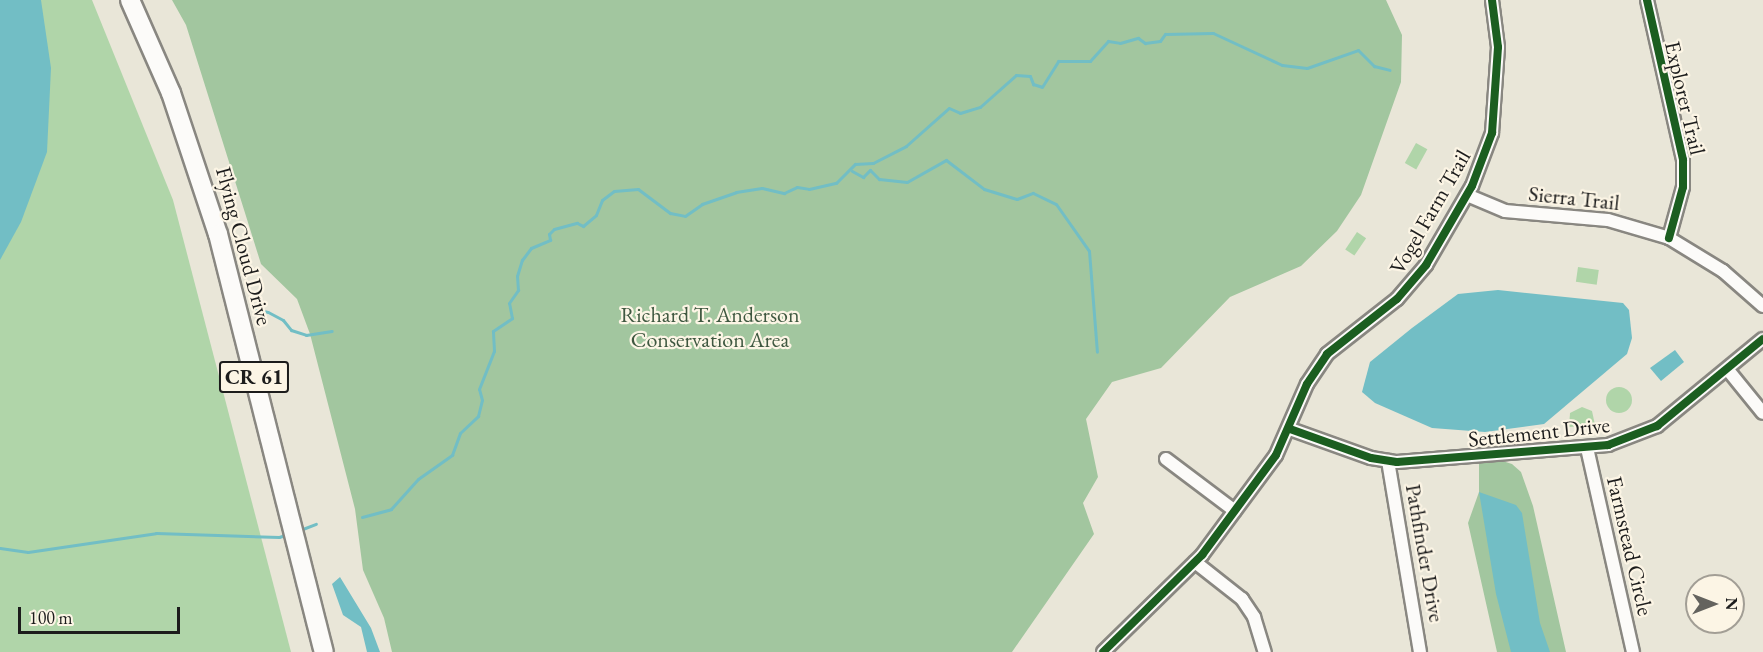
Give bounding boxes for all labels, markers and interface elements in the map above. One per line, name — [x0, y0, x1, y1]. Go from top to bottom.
street label: Explorer Trail — [1659, 38, 1711, 158]
street label: Vogel Farm Trail — [1384, 145, 1476, 279]
street label: Flying Cloud Drive — [210, 164, 278, 328]
street label: Sierra Trail — [1527, 180, 1621, 216]
park label: Richard T. Anderson Conservation Area — [620, 301, 800, 352]
road number: CR 61 — [218, 359, 290, 395]
street label: Settlement Drive — [1467, 411, 1611, 453]
street label: Farmstead Circle — [1601, 474, 1659, 618]
street label: Pathfinder Drive — [1400, 482, 1450, 624]
north arrow — [1685, 574, 1745, 634]
scale bar — [21, 595, 183, 633]
text: N — [1721, 598, 1742, 610]
text: 100 m — [29, 606, 73, 629]

